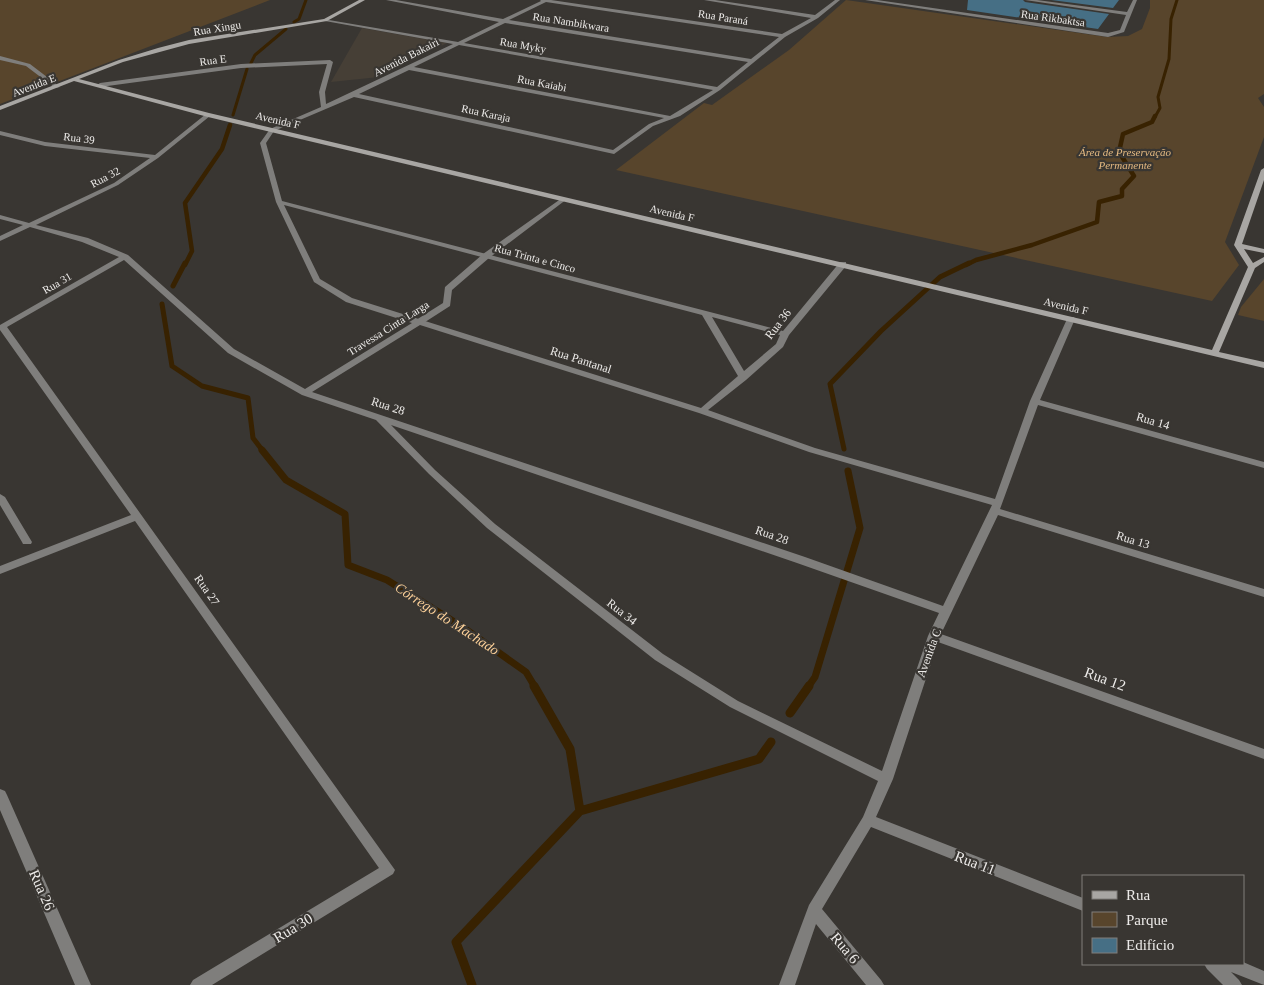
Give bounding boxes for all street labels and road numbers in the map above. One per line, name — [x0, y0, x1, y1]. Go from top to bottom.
street label: Rua Paraná — [697, 7, 749, 27]
street label: Rua Rikbaktsa — [1020, 8, 1086, 28]
street label: Rua Nambikwara — [532, 10, 610, 34]
street label: Rua Xingu — [192, 18, 242, 38]
street label: Avenida Bakairi — [371, 35, 441, 79]
street label: Rua Myky — [499, 35, 548, 55]
street label: Rua E — [199, 52, 228, 68]
street label: Avenida E — [10, 71, 58, 99]
street label: Rua Kaiabi — [516, 72, 568, 94]
street label: Rua Karaja — [460, 102, 512, 124]
street label: Avenida F — [255, 109, 301, 131]
street label: Rua 39 — [63, 130, 96, 146]
street label: Rua 32 — [88, 164, 122, 190]
street label: Avenida F — [649, 202, 695, 224]
street label: Rua Trinta e Cinco — [493, 241, 577, 275]
street label: Rua 31 — [40, 270, 74, 296]
street label: Avenida F — [1043, 295, 1089, 317]
street label: Travessa Cinta Larga — [345, 298, 431, 358]
street label: Rua 36 — [762, 306, 794, 342]
street label: Rua Pantanal — [549, 344, 614, 377]
street label: Rua 28 — [370, 394, 406, 418]
street label: Rua 14 — [1135, 410, 1171, 432]
street label: Rua 28 — [753, 523, 791, 547]
street label: Rua 13 — [1115, 528, 1151, 552]
street label: Rua 27 — [191, 572, 223, 608]
street label: Rua 34 — [604, 596, 640, 628]
street label: Avenida C — [914, 627, 944, 679]
street label: Rua 12 — [1082, 664, 1128, 694]
street label: Rua 11 — [952, 848, 998, 878]
street label: Rua 26 — [26, 867, 58, 913]
street label: Rua 30 — [270, 910, 316, 946]
street label: Rua 6 — [827, 929, 863, 967]

